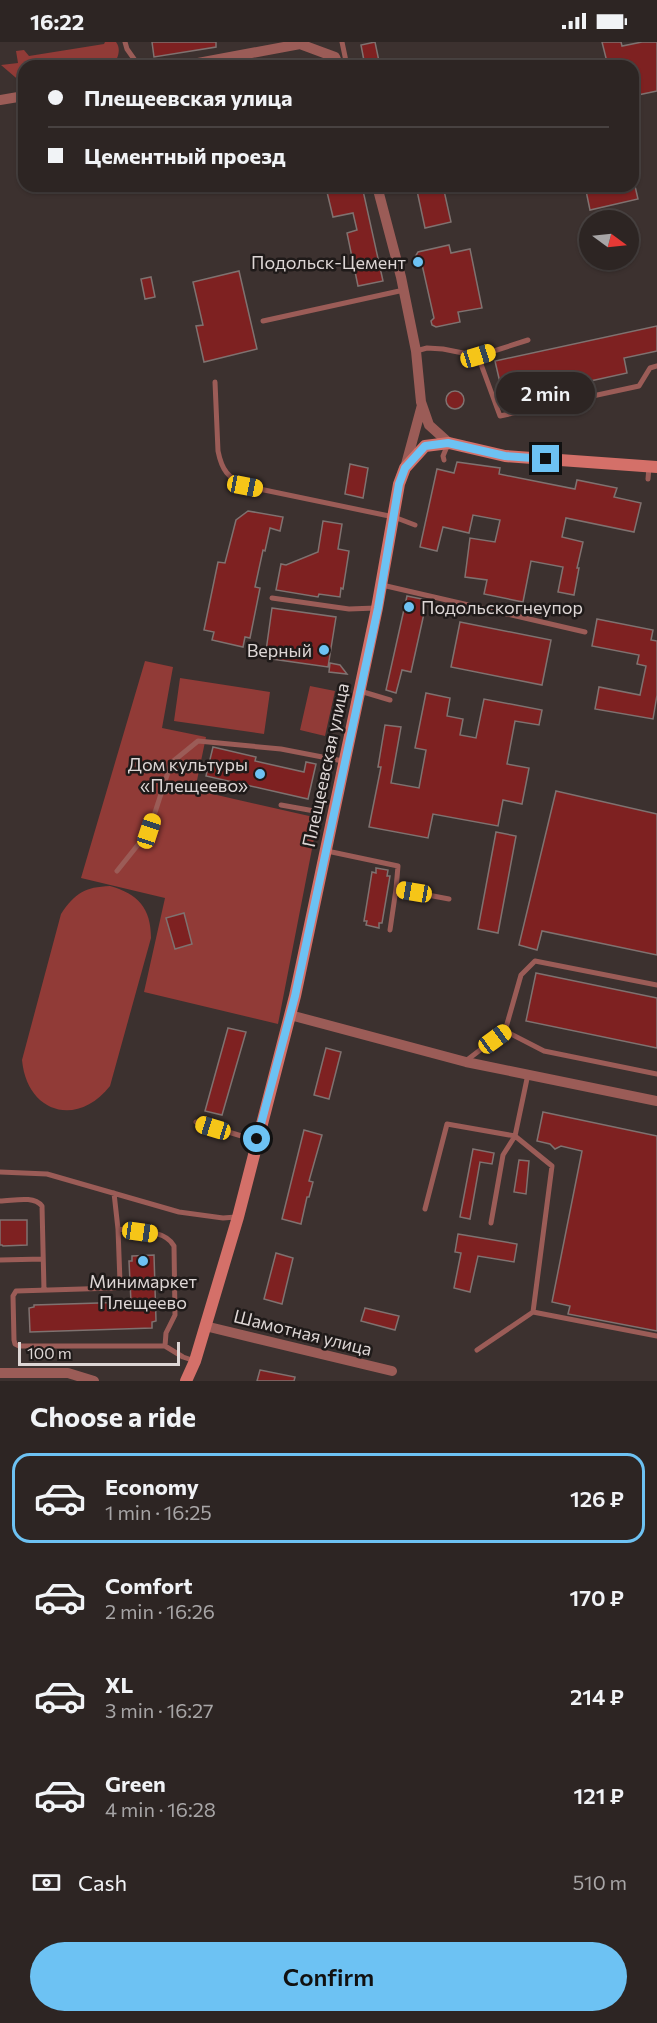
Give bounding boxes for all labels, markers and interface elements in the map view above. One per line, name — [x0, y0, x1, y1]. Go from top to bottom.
text: 16:22 — [30, 8, 84, 35]
text: Плещеевская улица — [84, 84, 292, 111]
text: Цементный проезд — [84, 142, 286, 169]
north arrow — [579, 210, 639, 270]
map controls — [579, 210, 639, 270]
place label: Подольск-Цемент — [251, 251, 407, 273]
marker: Подольск-Цемент — [411, 255, 425, 269]
car — [458, 342, 498, 370]
callout: 2 min — [496, 372, 596, 414]
text: 2 min — [521, 381, 570, 405]
route end — [532, 445, 559, 472]
car — [226, 474, 264, 498]
place label: Подольскогнеупор — [421, 596, 583, 618]
marker: Подольскогнеупор — [402, 600, 416, 614]
place label: Верный — [247, 639, 312, 661]
marker: Верный — [317, 643, 331, 657]
street label: Плещеевская улица — [297, 681, 353, 849]
place label: Дом культуры «Плещеево» — [128, 753, 248, 796]
marker: Дом культуры «Плещеево» — [253, 767, 267, 781]
car — [135, 811, 163, 851]
car — [395, 880, 433, 904]
car — [475, 1021, 515, 1057]
car — [193, 1114, 233, 1142]
route start — [243, 1125, 270, 1152]
car — [121, 1221, 159, 1243]
marker: Минимаркет Плещеево — [136, 1254, 150, 1268]
place label: Минимаркет Плещеево — [89, 1270, 198, 1313]
street label: Шамотная улица — [232, 1304, 374, 1360]
scale bar — [18, 1339, 180, 1366]
text: 100 m — [27, 1343, 72, 1362]
text: Choose a ride — [30, 1400, 196, 1433]
icon: car — [33, 1471, 87, 1525]
text: Economy — [105, 1473, 199, 1500]
text: 126 ₽ — [570, 1485, 624, 1512]
text: 1 min · 16:25 — [105, 1500, 212, 1524]
icon: car — [33, 1570, 87, 1624]
text: Comfort — [105, 1572, 193, 1599]
text: 170 ₽ — [569, 1584, 624, 1611]
text: 2 min · 16:26 — [105, 1599, 215, 1623]
icon: car — [33, 1669, 87, 1723]
text: XL — [105, 1671, 133, 1698]
text: 214 ₽ — [570, 1683, 624, 1710]
text: 3 min · 16:27 — [105, 1698, 214, 1722]
icon: car — [33, 1768, 87, 1822]
text: Green — [105, 1770, 166, 1797]
text: 121 ₽ — [574, 1782, 624, 1809]
text: 4 min · 16:28 — [105, 1797, 216, 1821]
icon: cash — [30, 1866, 63, 1899]
text: Cash — [78, 1869, 127, 1896]
text: 510 m — [573, 1870, 627, 1894]
button: Confirm — [30, 1942, 627, 2011]

